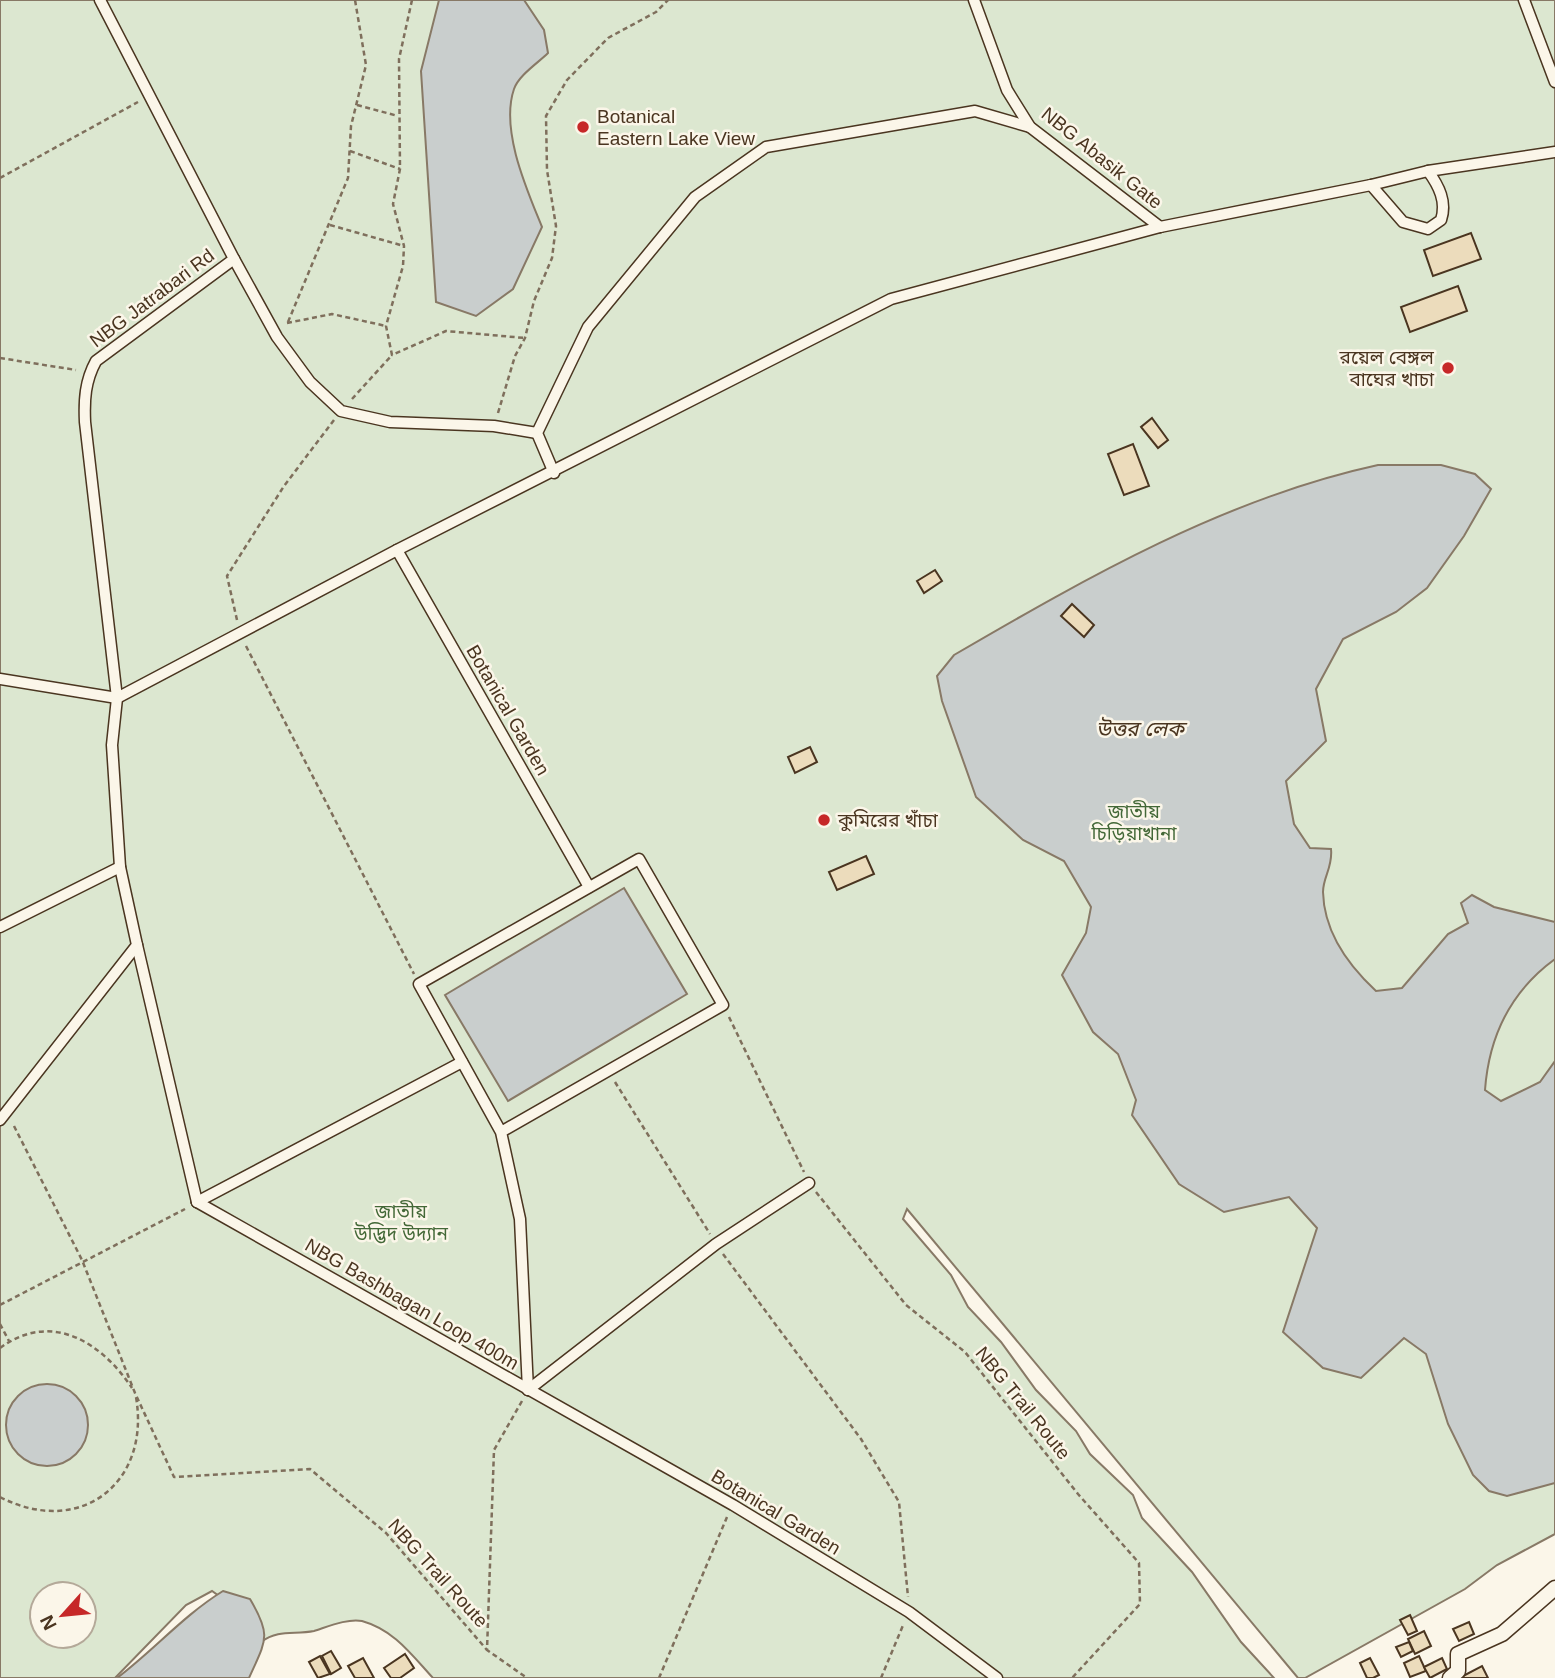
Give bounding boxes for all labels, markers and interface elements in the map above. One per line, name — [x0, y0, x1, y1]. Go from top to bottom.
street label: NBG Abasik Gate — [1038, 103, 1166, 213]
place label: Botanical Eastern Lake View — [597, 106, 755, 149]
marker: Botanical Eastern Lake View — [575, 119, 591, 135]
street label: NBG Jatrabari Rd — [86, 244, 218, 352]
place label: রয়েল বেঙ্গল বাঘের খাচা — [1339, 347, 1435, 390]
marker: রয়েল বেঙ্গল বাঘের খাচা — [1440, 360, 1456, 376]
street label: Botanical Garden — [462, 641, 554, 779]
water label: উত্তর লেক — [1096, 716, 1188, 740]
park label: জাতীয় চিড়িয়াখানা — [1091, 800, 1177, 844]
place label: কুমিরের খাঁচা — [837, 809, 939, 832]
marker: কুমিরের খাঁচা — [816, 812, 832, 828]
park label: জাতীয় উদ্ভিদ উদ্যান — [353, 1200, 449, 1244]
street label: NBG Bashbagan Loop 400m — [302, 1234, 522, 1374]
street label: NBG Trail Route — [971, 1343, 1075, 1463]
street label: Botanical Garden — [708, 1465, 844, 1559]
street label: NBG Trail Route — [384, 1515, 492, 1631]
north arrow — [28, 1580, 98, 1650]
text: N — [36, 1612, 61, 1633]

